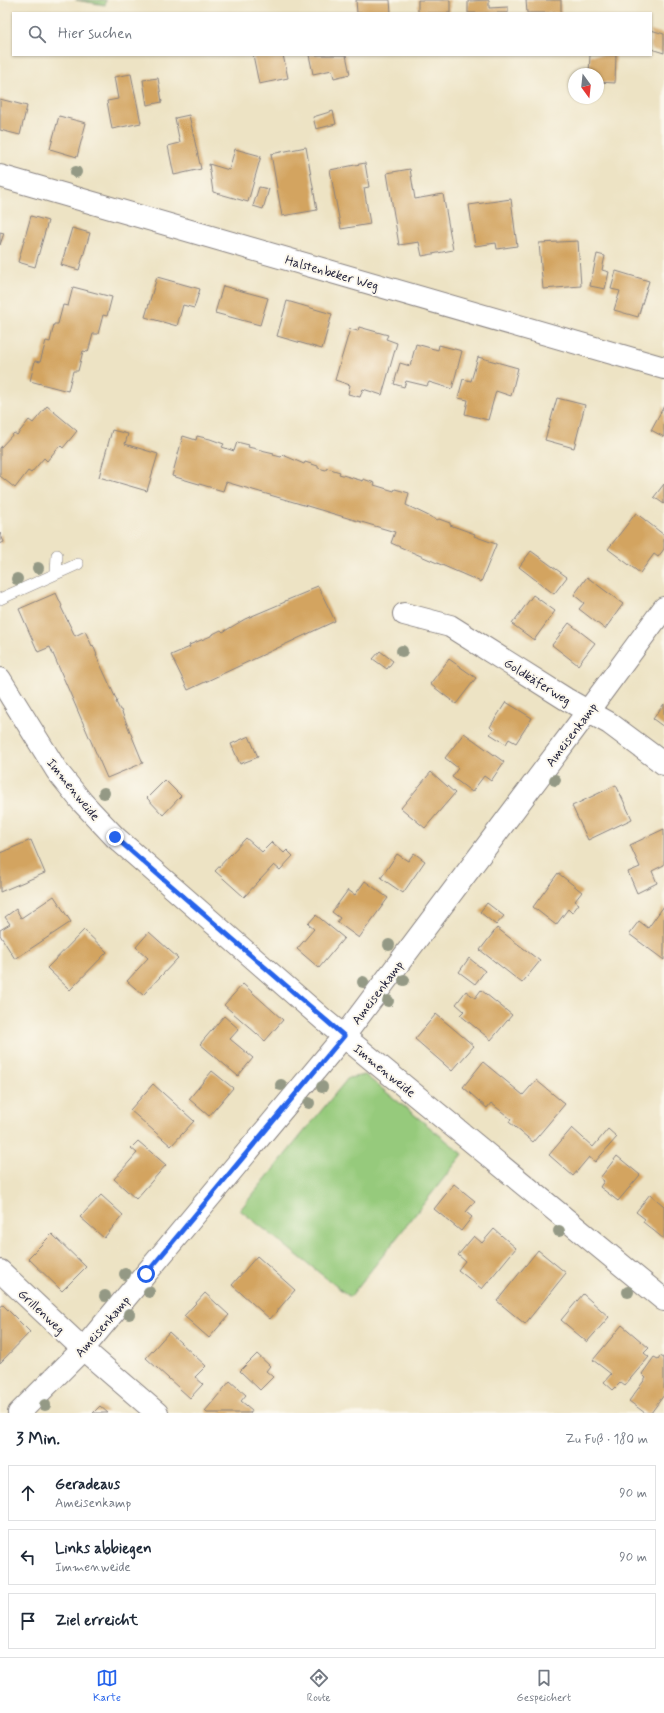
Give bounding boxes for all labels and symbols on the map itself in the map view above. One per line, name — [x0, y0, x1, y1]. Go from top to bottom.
north arrow — [568, 68, 604, 104]
street label: Halstenbeker Weg — [283, 252, 380, 295]
street label: Goldkäferweg — [500, 655, 574, 710]
street label: Ameisenkamp — [543, 699, 602, 770]
street label: Immenweide — [42, 755, 103, 825]
route end — [106, 828, 124, 846]
street label: Ameisenkamp — [349, 957, 408, 1028]
street label: Immenweide — [349, 1041, 419, 1102]
route start — [137, 1265, 155, 1283]
street label: Grillenweg — [14, 1286, 68, 1338]
street label: Ameisenkamp — [72, 1292, 135, 1361]

